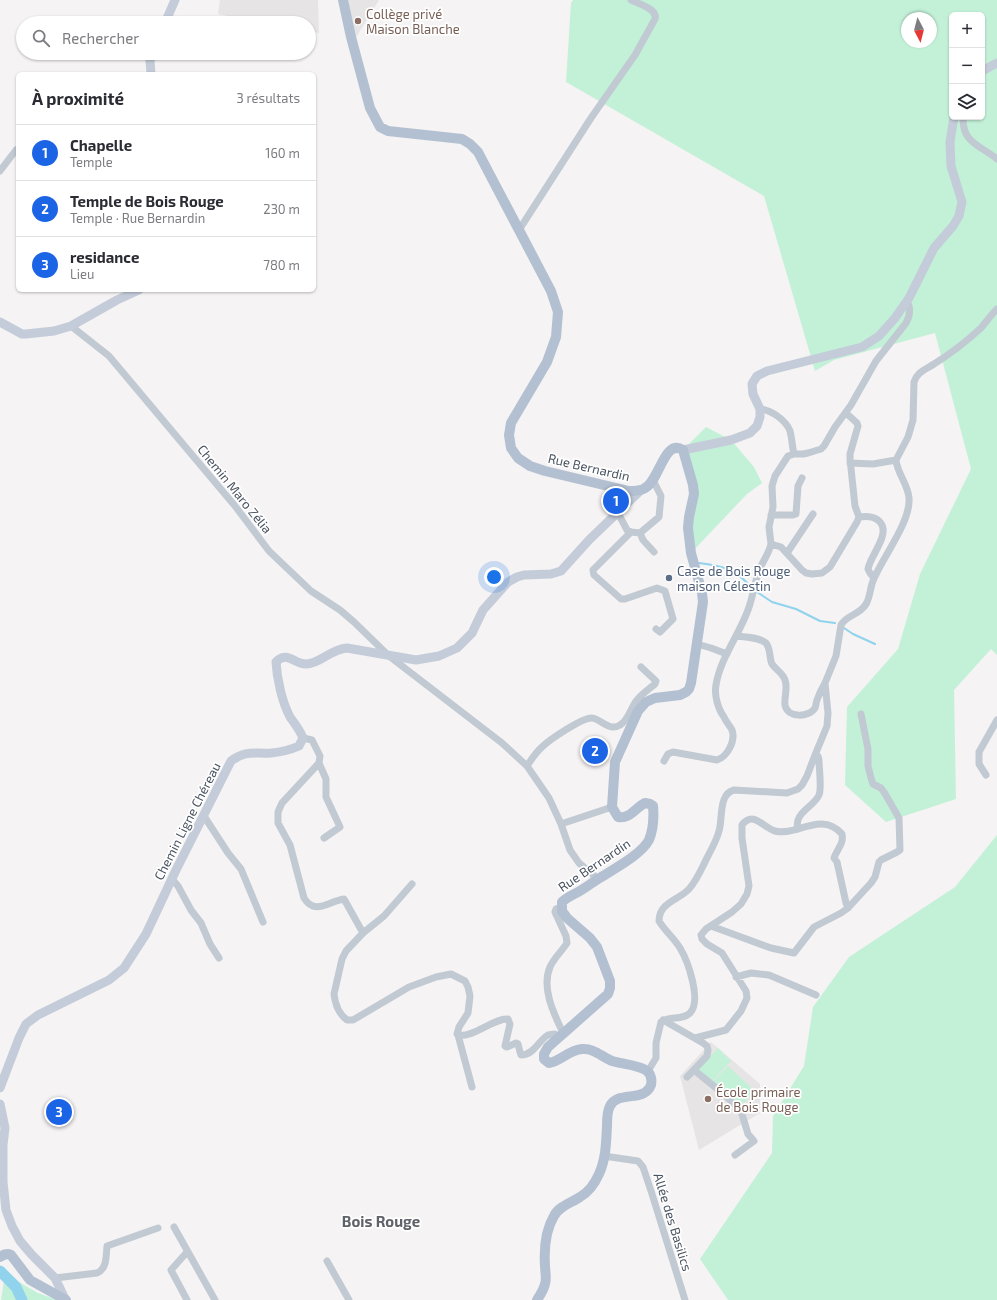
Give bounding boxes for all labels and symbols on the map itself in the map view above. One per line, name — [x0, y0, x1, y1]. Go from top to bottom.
place label: Collège privé Maison Blanche — [366, 6, 460, 37]
north arrow — [901, 12, 937, 48]
marker: Collège privé Maison Blanche — [353, 16, 363, 26]
street label: Chemin Maro Zélia — [194, 441, 276, 537]
street label: Rue Bernardin — [546, 450, 632, 484]
pin: 1 — [603, 486, 629, 516]
place label: Case de Bois Rouge maison Célestin — [677, 563, 790, 594]
your location — [484, 567, 504, 587]
marker: Case de Bois Rouge maison Célestin — [664, 573, 674, 583]
pin: 2 — [582, 736, 608, 766]
street label: Chemin Ligne Chéreau — [150, 759, 224, 883]
street label: Rue Bernardin — [555, 835, 633, 895]
place label: École primaire de Bois Rouge — [716, 1083, 800, 1115]
marker: École primaire de Bois Rouge — [703, 1094, 713, 1104]
pin: 3 — [46, 1097, 72, 1127]
street label: Allée des Basilics — [650, 1171, 696, 1273]
district label: Bois Rouge — [342, 1212, 420, 1230]

